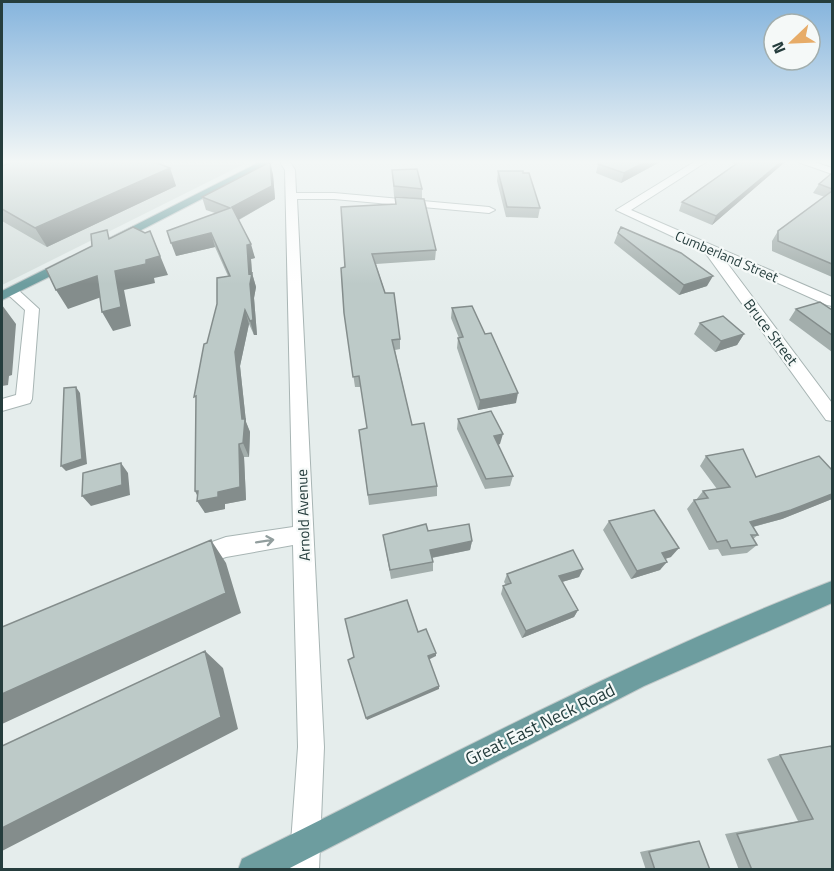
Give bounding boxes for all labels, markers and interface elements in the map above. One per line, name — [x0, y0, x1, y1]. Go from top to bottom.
north arrow — [762, 12, 822, 72]
text: N — [765, 38, 791, 58]
street label: Cumberland Street — [672, 225, 782, 287]
street label: Bruce Street — [738, 294, 804, 371]
street label: Arnold Avenue — [290, 469, 316, 561]
one-way arrow — [255, 535, 275, 546]
street label: Great East Neck Road — [461, 676, 619, 772]

